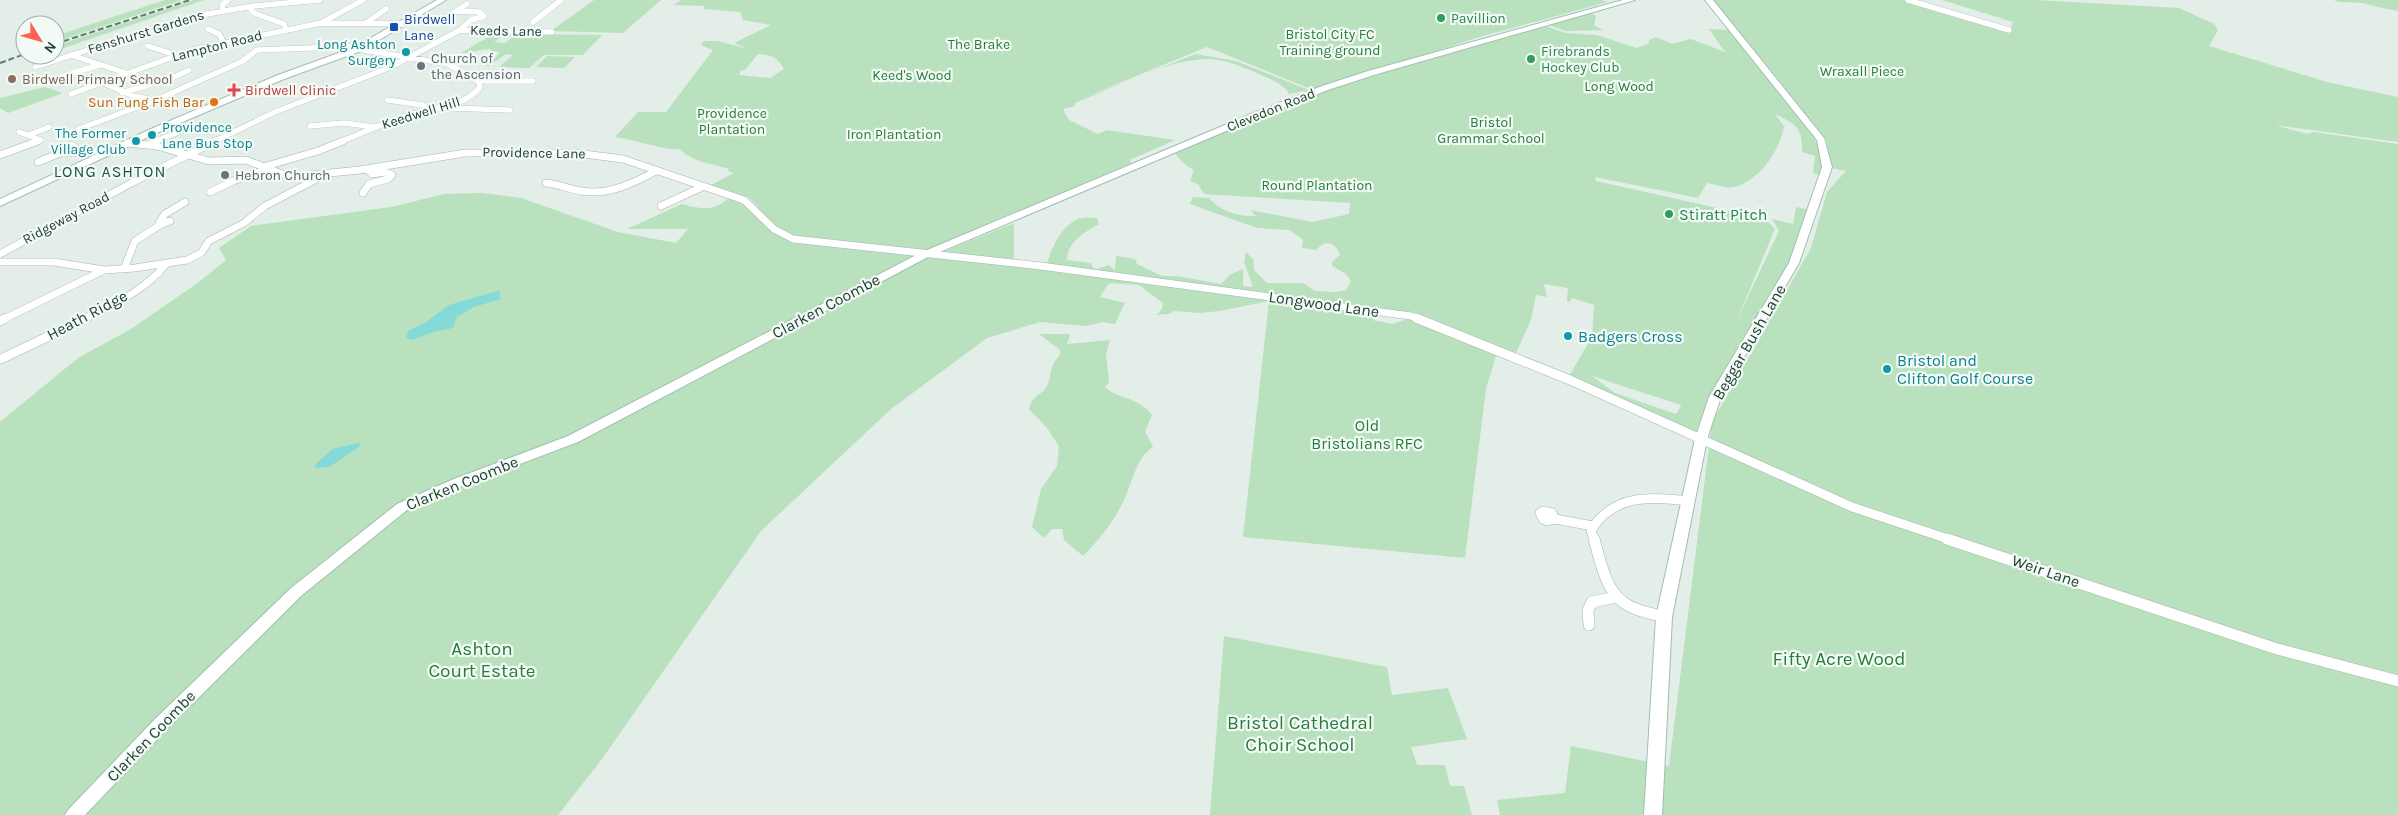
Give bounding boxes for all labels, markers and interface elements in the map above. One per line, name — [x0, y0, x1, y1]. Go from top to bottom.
street label: Fenshurst Gardens — [86, 6, 206, 58]
place label: Pavillion — [1451, 10, 1506, 27]
place label: Birdwell Lane — [404, 11, 455, 44]
marker: Pavillion — [1435, 12, 1447, 24]
north arrow — [15, 15, 65, 65]
marker: Birdwell Lane — [388, 21, 400, 33]
street label: Keeds Lane — [470, 22, 542, 40]
park label: Bristol City FC Training ground — [1279, 26, 1381, 59]
street label: Lampton Road — [170, 27, 264, 65]
place label: Long Ashton Surgery — [317, 36, 396, 69]
park label: The Brake — [948, 36, 1010, 53]
text: N — [40, 38, 60, 57]
place label: Firebrands Hockey Club — [1541, 43, 1619, 76]
marker: Long Ashton Surgery — [400, 46, 412, 58]
place label: Church of the Ascension — [431, 50, 521, 83]
marker: Firebrands Hockey Club — [1525, 53, 1537, 65]
marker: Church of the Ascension — [415, 60, 427, 72]
park label: Wraxall Piece — [1820, 63, 1904, 80]
park label: Keed's Wood — [872, 67, 952, 84]
place label: Birdwell Primary School — [22, 71, 173, 88]
marker: Birdwell Primary School — [6, 73, 18, 85]
park label: Long Wood — [1584, 78, 1654, 95]
place label: Birdwell Clinic — [245, 82, 336, 99]
marker: Birdwell Clinic — [227, 83, 241, 97]
street label: Clevedon Road — [1224, 85, 1318, 135]
street label: Keedwell Hill — [380, 93, 462, 133]
place label: Sun Fung Fish Bar — [88, 94, 205, 111]
marker: Sun Fung Fish Bar — [208, 96, 220, 108]
park label: Providence Plantation — [697, 105, 767, 138]
park label: Bristol Grammar School — [1437, 114, 1545, 147]
place label: Providence Lane Bus Stop — [162, 119, 253, 152]
place label: The Former Village Club — [51, 125, 127, 158]
park label: Iron Plantation — [847, 126, 941, 143]
marker: Providence Lane Bus Stop — [146, 129, 158, 141]
marker: The Former Village Club — [130, 135, 142, 147]
street label: Providence Lane — [482, 144, 586, 162]
district label: LONG ASHTON — [54, 162, 166, 181]
place label: Hebron Church — [235, 167, 331, 184]
marker: Hebron Church — [219, 169, 231, 181]
park label: Round Plantation — [1261, 177, 1373, 194]
street label: Ridgeway Road — [20, 188, 112, 248]
place label: Stiratt Pitch — [1679, 205, 1767, 224]
marker: Stiratt Pitch — [1663, 208, 1675, 220]
street label: Clarken Coombe — [769, 270, 883, 342]
street label: Beggar Bush Lane — [1708, 281, 1790, 403]
street label: Heath Ridge — [43, 286, 131, 344]
street label: Longwood Lane — [1268, 287, 1380, 321]
place label: Badgers Cross — [1578, 327, 1683, 346]
marker: Badgers Cross — [1562, 330, 1574, 342]
place label: Bristol and Clifton Golf Course — [1897, 351, 2033, 388]
marker: Bristol and Clifton Golf Course — [1881, 363, 1893, 375]
park label: Old Bristolians RFC — [1311, 416, 1423, 453]
street label: Clarken Coombe — [403, 452, 521, 514]
street label: Weir Lane — [2010, 551, 2082, 591]
park label: Ashton Court Estate — [428, 638, 536, 682]
park label: Fifty Acre Wood — [1773, 648, 1905, 670]
street label: Clarken Coombe — [103, 686, 199, 786]
park label: Bristol Cathedral Choir School — [1227, 712, 1373, 756]

